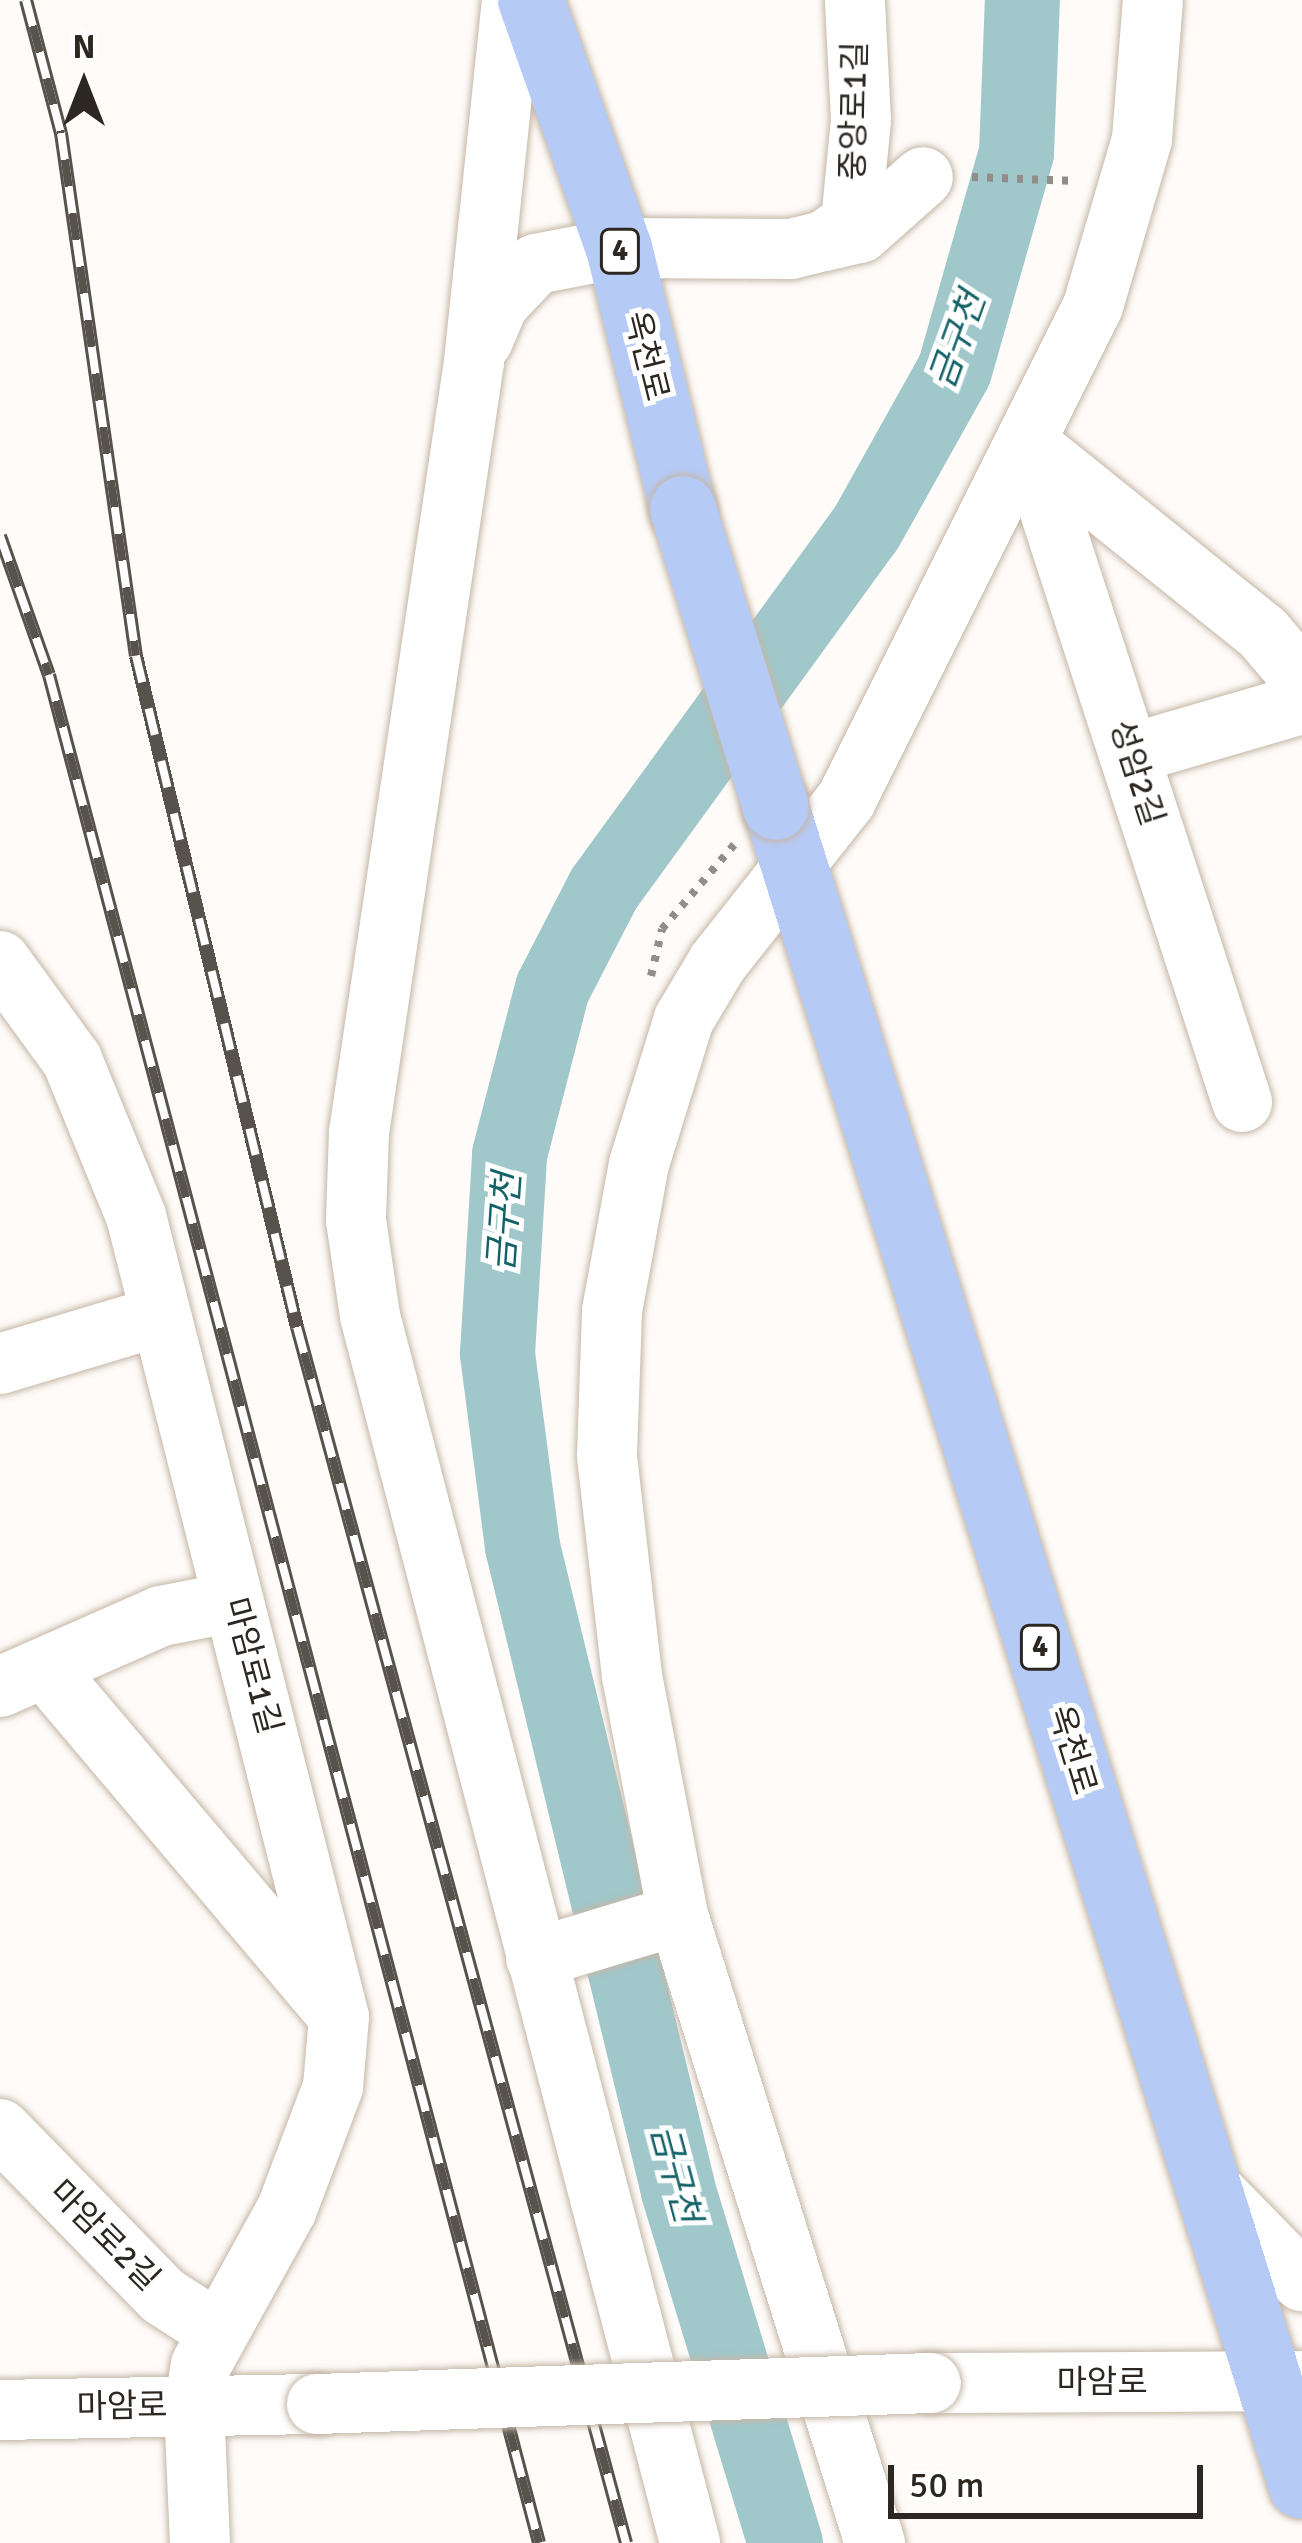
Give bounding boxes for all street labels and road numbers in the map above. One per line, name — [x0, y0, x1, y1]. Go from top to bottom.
street label: 중앙로1길 — [834, 41, 876, 181]
road number: 4 — [599, 227, 641, 275]
street label: 옥천로 — [616, 307, 676, 405]
street label: 성암2길 — [1100, 715, 1172, 831]
street label: 마암로1길 — [215, 1594, 289, 1738]
road number: 4 — [1019, 1623, 1061, 1671]
street label: 옥천로 — [1040, 1701, 1104, 1799]
street label: 마암로2길 — [41, 2173, 167, 2299]
street label: 마암로 — [1056, 2363, 1148, 2403]
street label: 마암로 — [76, 2386, 168, 2428]

